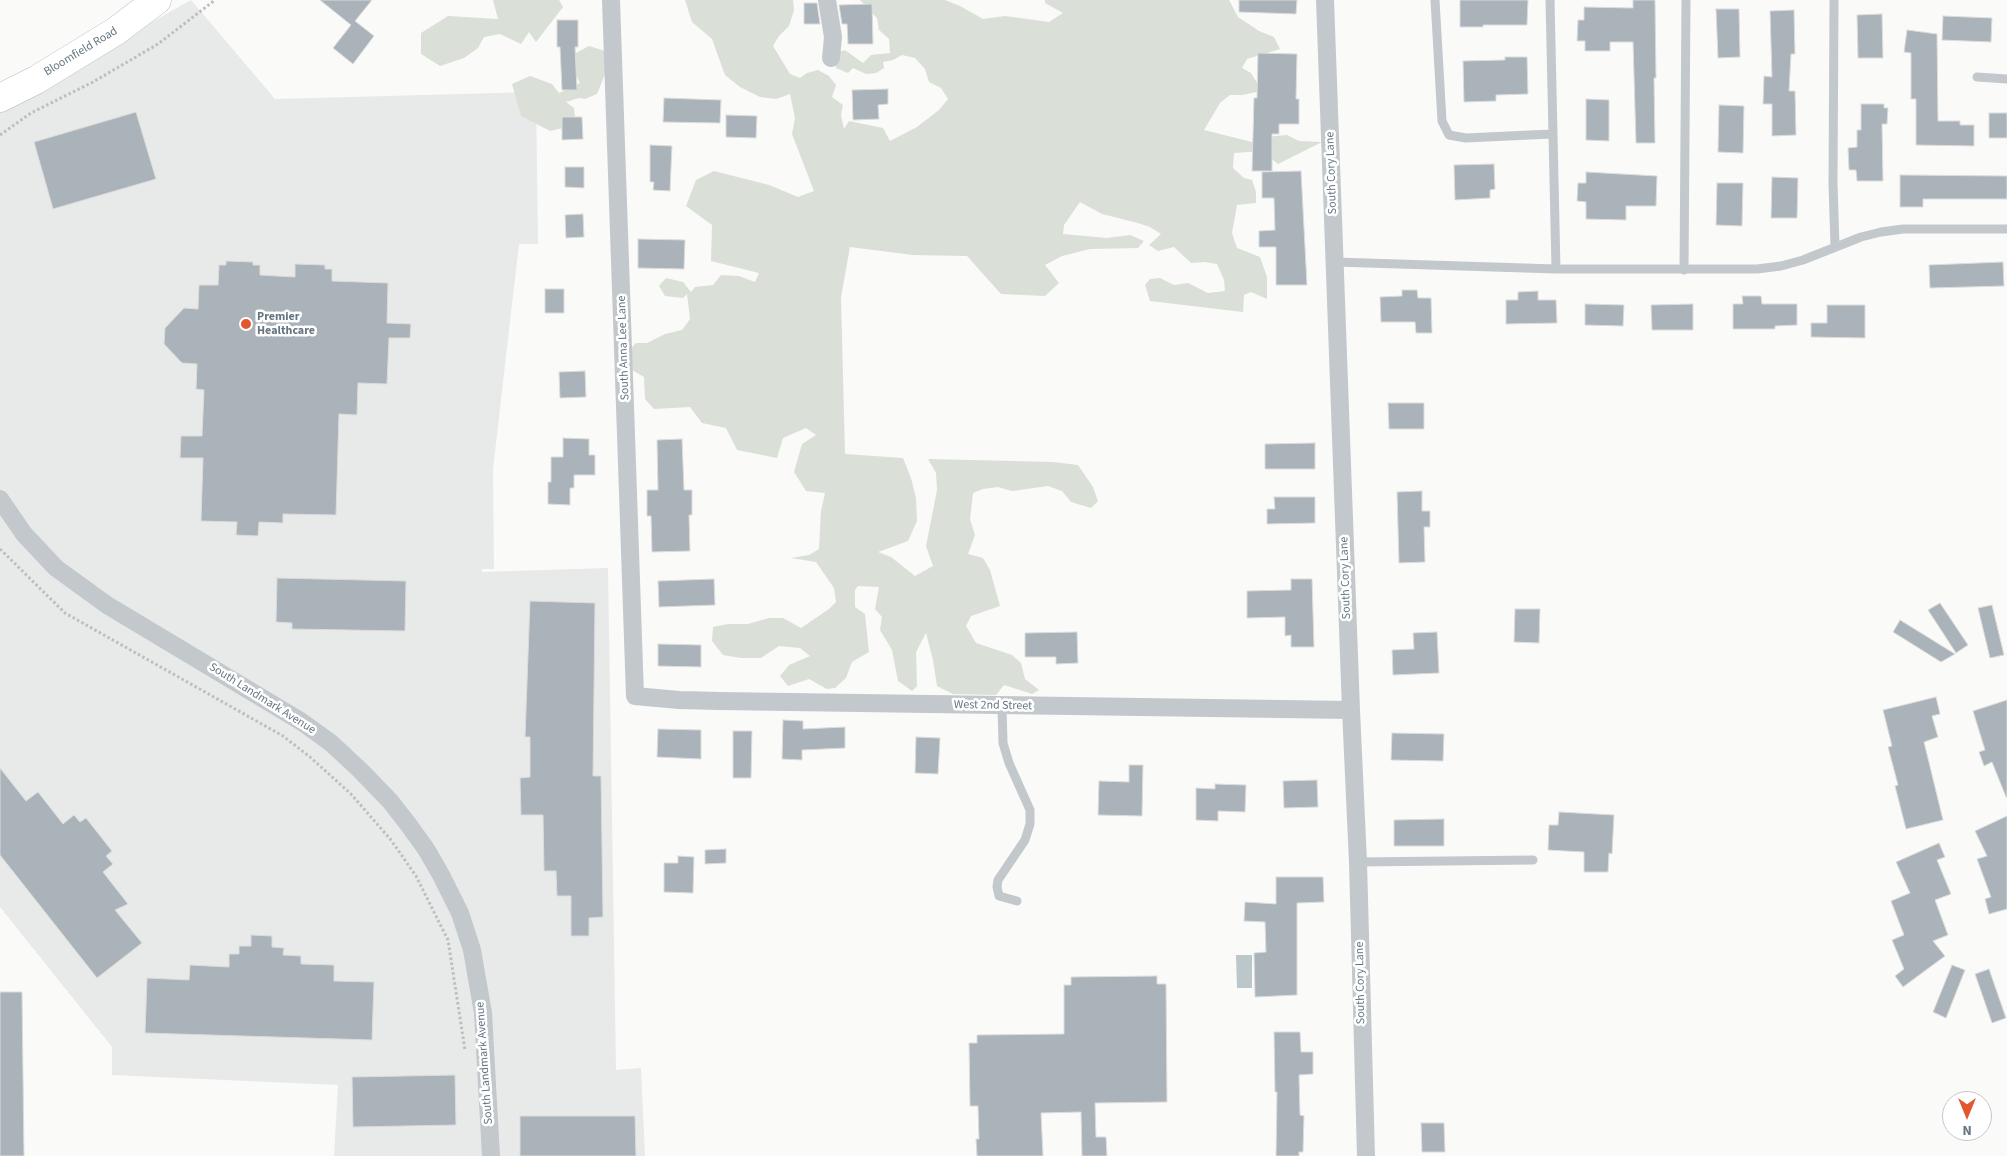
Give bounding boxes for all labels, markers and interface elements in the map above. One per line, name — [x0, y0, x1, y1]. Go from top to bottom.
street label: Bloomfield Road — [42, 24, 120, 80]
street label: South Cory Lane — [1323, 131, 1341, 215]
street label: South Anna Lee Lane — [615, 295, 633, 401]
place label: Premier Healthcare — [257, 310, 315, 338]
marker: Premier Healthcare — [239, 317, 253, 331]
street label: South Cory Lane — [1337, 536, 1355, 620]
street label: South Landmark Avenue — [206, 660, 318, 738]
street label: West 2nd Street — [954, 698, 1032, 714]
street label: South Cory Lane — [1353, 942, 1369, 1024]
street label: South Landmark Avenue — [474, 1001, 496, 1125]
north arrow — [1942, 1091, 1992, 1141]
text: N — [1962, 1120, 1972, 1140]

